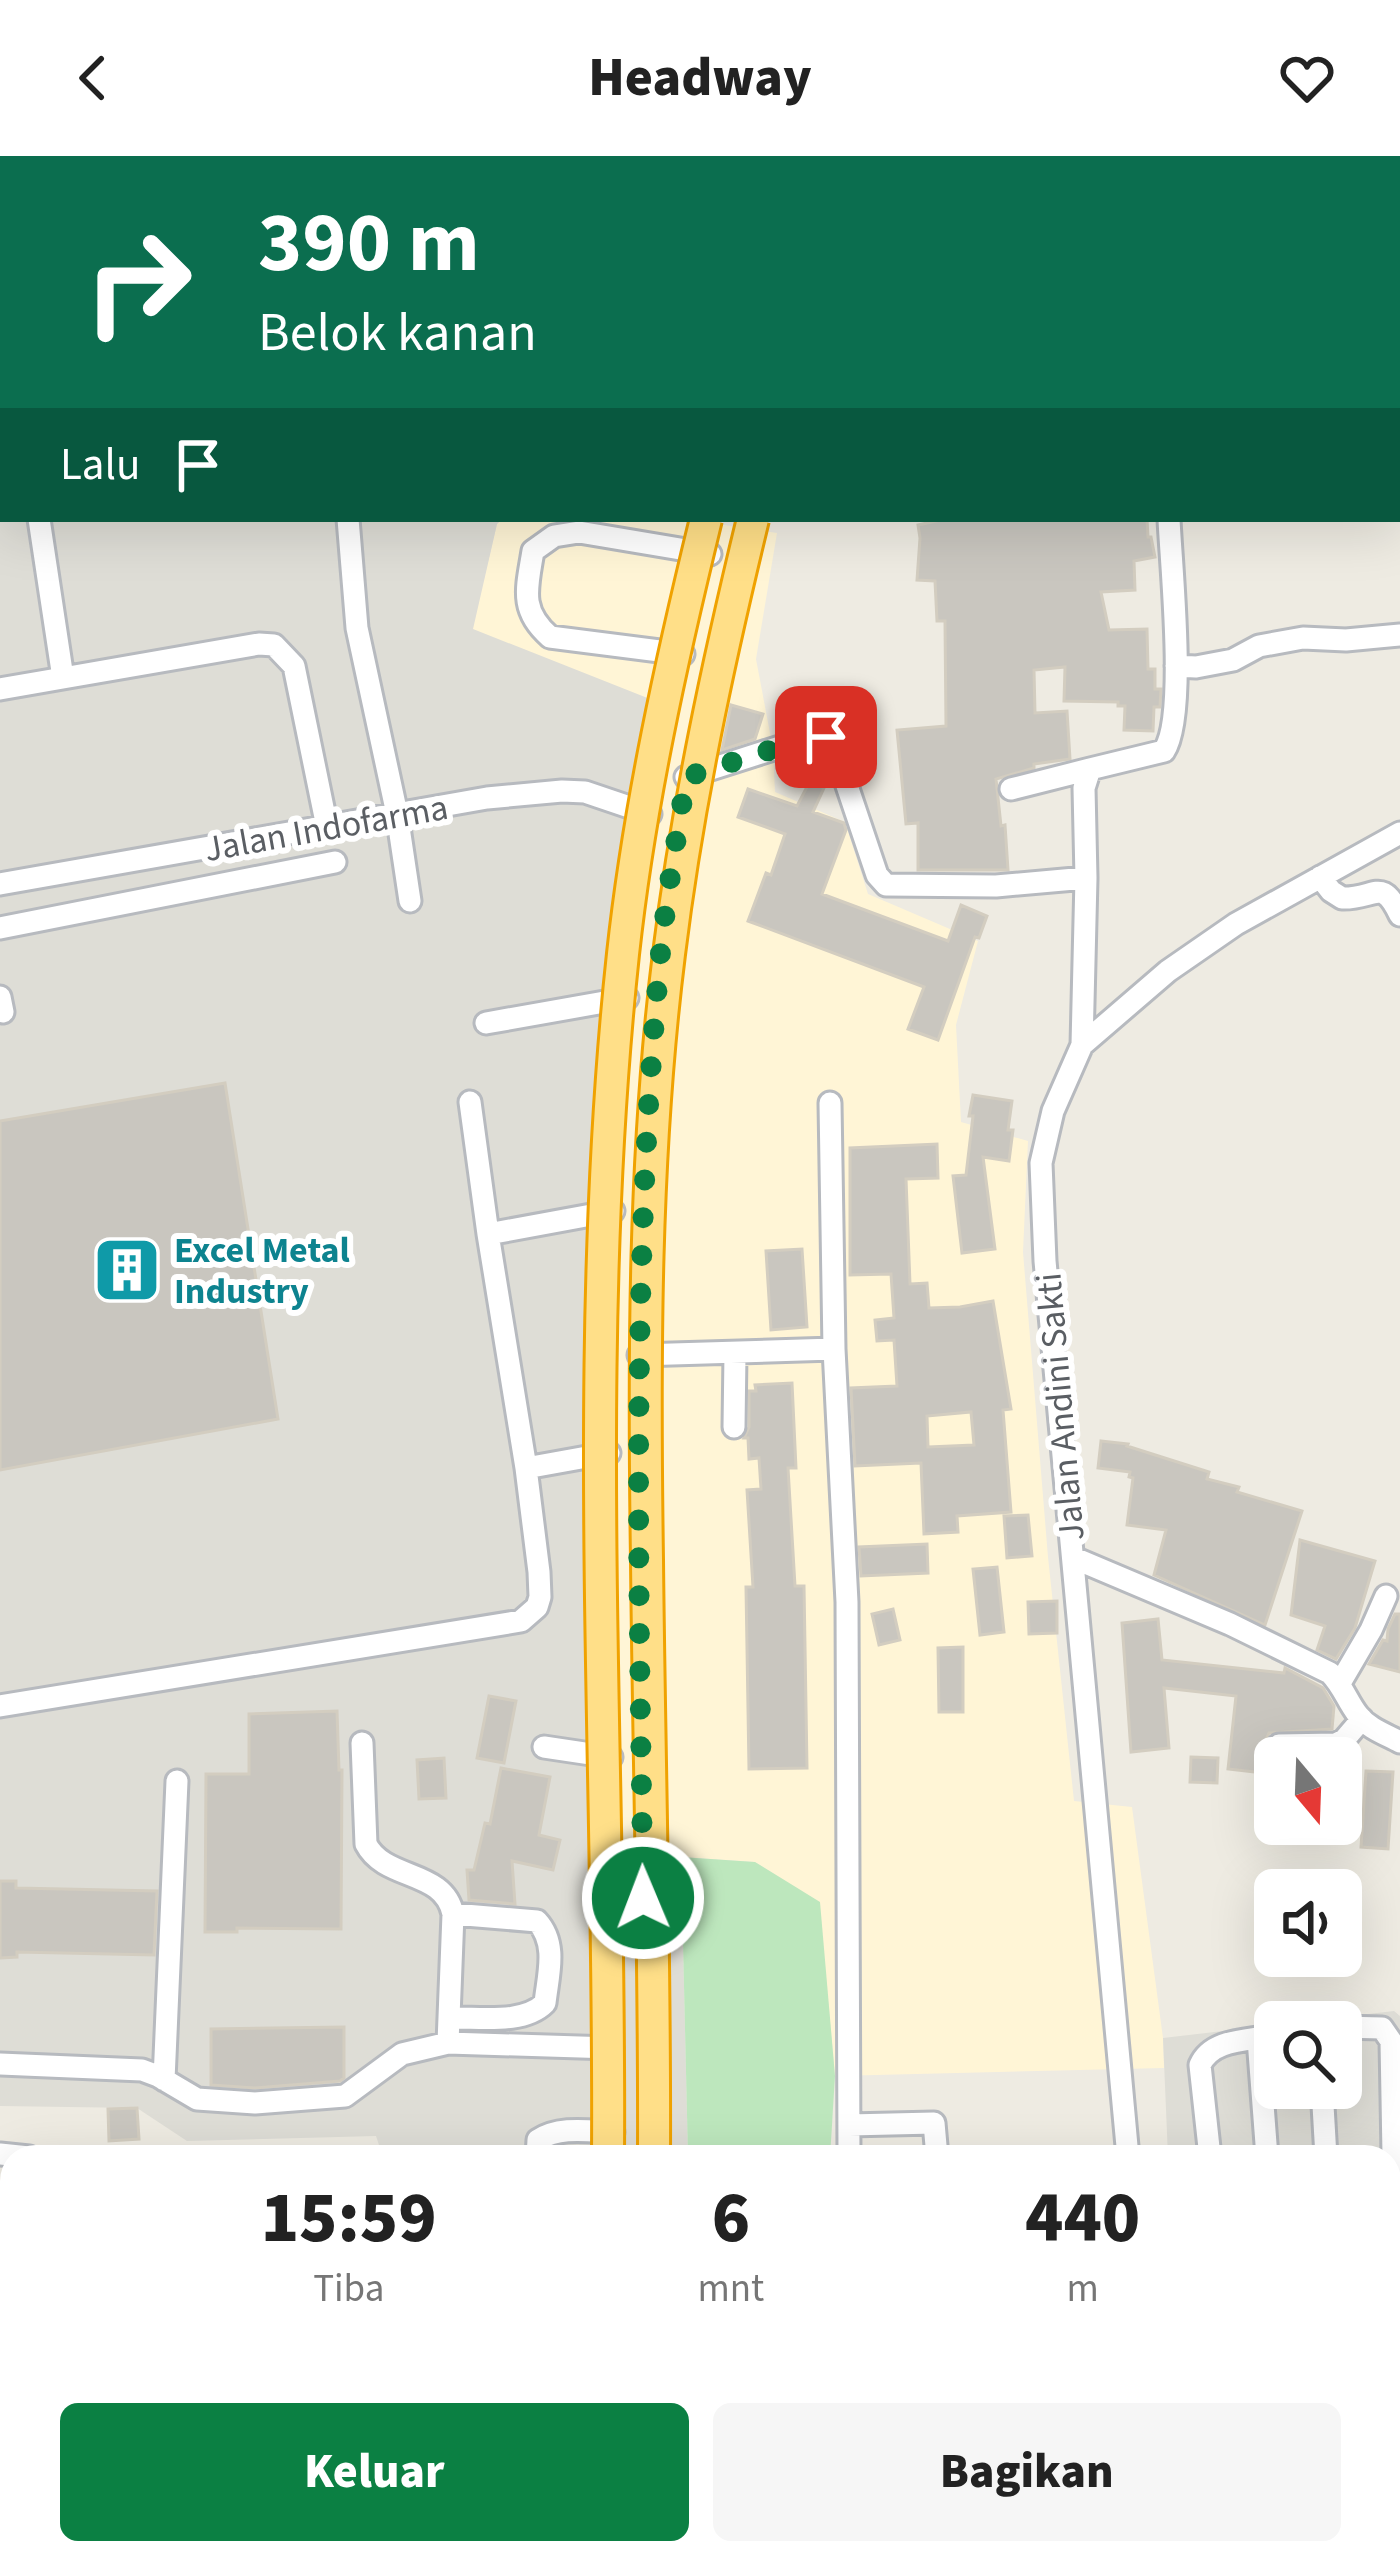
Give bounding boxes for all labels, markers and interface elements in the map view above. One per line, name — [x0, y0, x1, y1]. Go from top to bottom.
text: Headway — [588, 40, 812, 117]
icon: back — [60, 45, 126, 111]
icon: heart — [1274, 45, 1340, 111]
text: 390 m — [258, 184, 480, 304]
icon: right — [60, 204, 216, 360]
text: Belok kanan — [258, 295, 537, 372]
icon: arrive — [165, 432, 231, 498]
text: Lalu — [60, 433, 141, 497]
pin — [775, 686, 877, 788]
icon: arrive — [793, 704, 859, 770]
street label: Jalan Indofarma — [200, 782, 452, 875]
place label: Excel Metal Industry — [174, 1225, 350, 1317]
building icon: Excel Metal Industry — [92, 1235, 162, 1305]
street label: Jalan Andini Sakti — [1023, 1271, 1098, 1543]
north arrow — [1254, 1737, 1362, 1845]
map controls — [1254, 1737, 1362, 2109]
position arrow — [580, 1835, 706, 1961]
button: sound — [1254, 1869, 1362, 1977]
button: search — [1254, 2001, 1362, 2109]
text: 15:59 — [261, 2167, 437, 2270]
text: 6 — [712, 2167, 750, 2270]
text: 440 — [1025, 2167, 1140, 2270]
text: Tiba — [313, 2261, 384, 2317]
text: mnt — [697, 2261, 764, 2317]
text: m — [1066, 2261, 1099, 2317]
button: Keluar — [60, 2403, 689, 2541]
button: Bagikan — [713, 2403, 1341, 2541]

